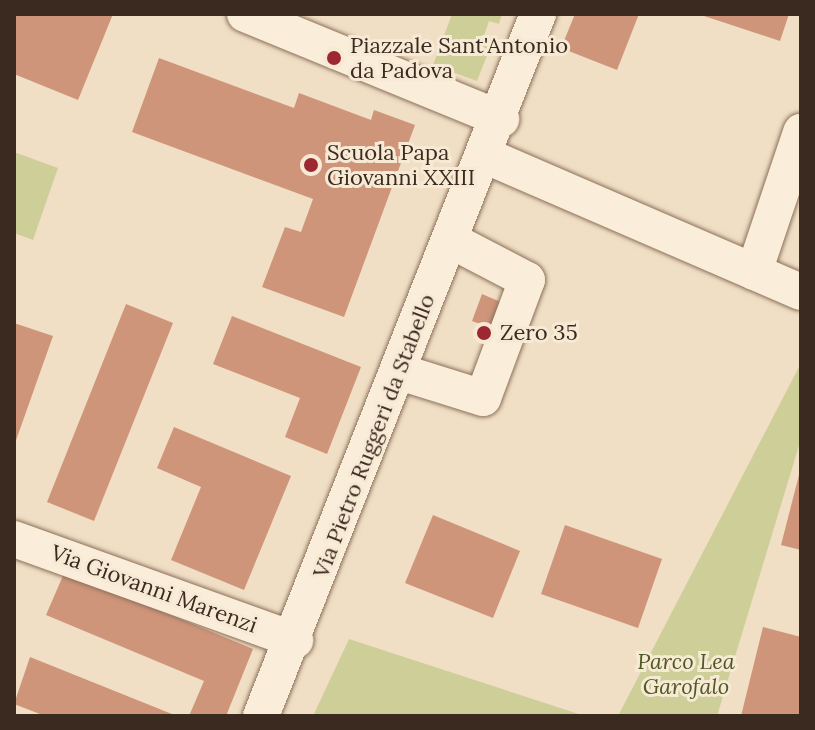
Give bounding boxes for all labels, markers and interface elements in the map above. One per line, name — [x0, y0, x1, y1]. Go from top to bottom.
place label: Piazzale Sant'Antonio da Padova — [350, 32, 568, 84]
marker: Piazzale Sant'Antonio da Padova — [325, 49, 343, 67]
place label: Scuola Papa Giovanni XXIII — [327, 139, 475, 190]
marker: Scuola Papa Giovanni XXIII — [302, 156, 320, 174]
street label: Via Pietro Ruggeri da Stabello — [308, 290, 440, 582]
place label: Zero 35 — [500, 320, 578, 346]
marker: Zero 35 — [475, 324, 493, 342]
street label: Via Giovanni Marenzi — [47, 539, 261, 639]
park label: Parco Lea Garofalo — [637, 648, 735, 700]

